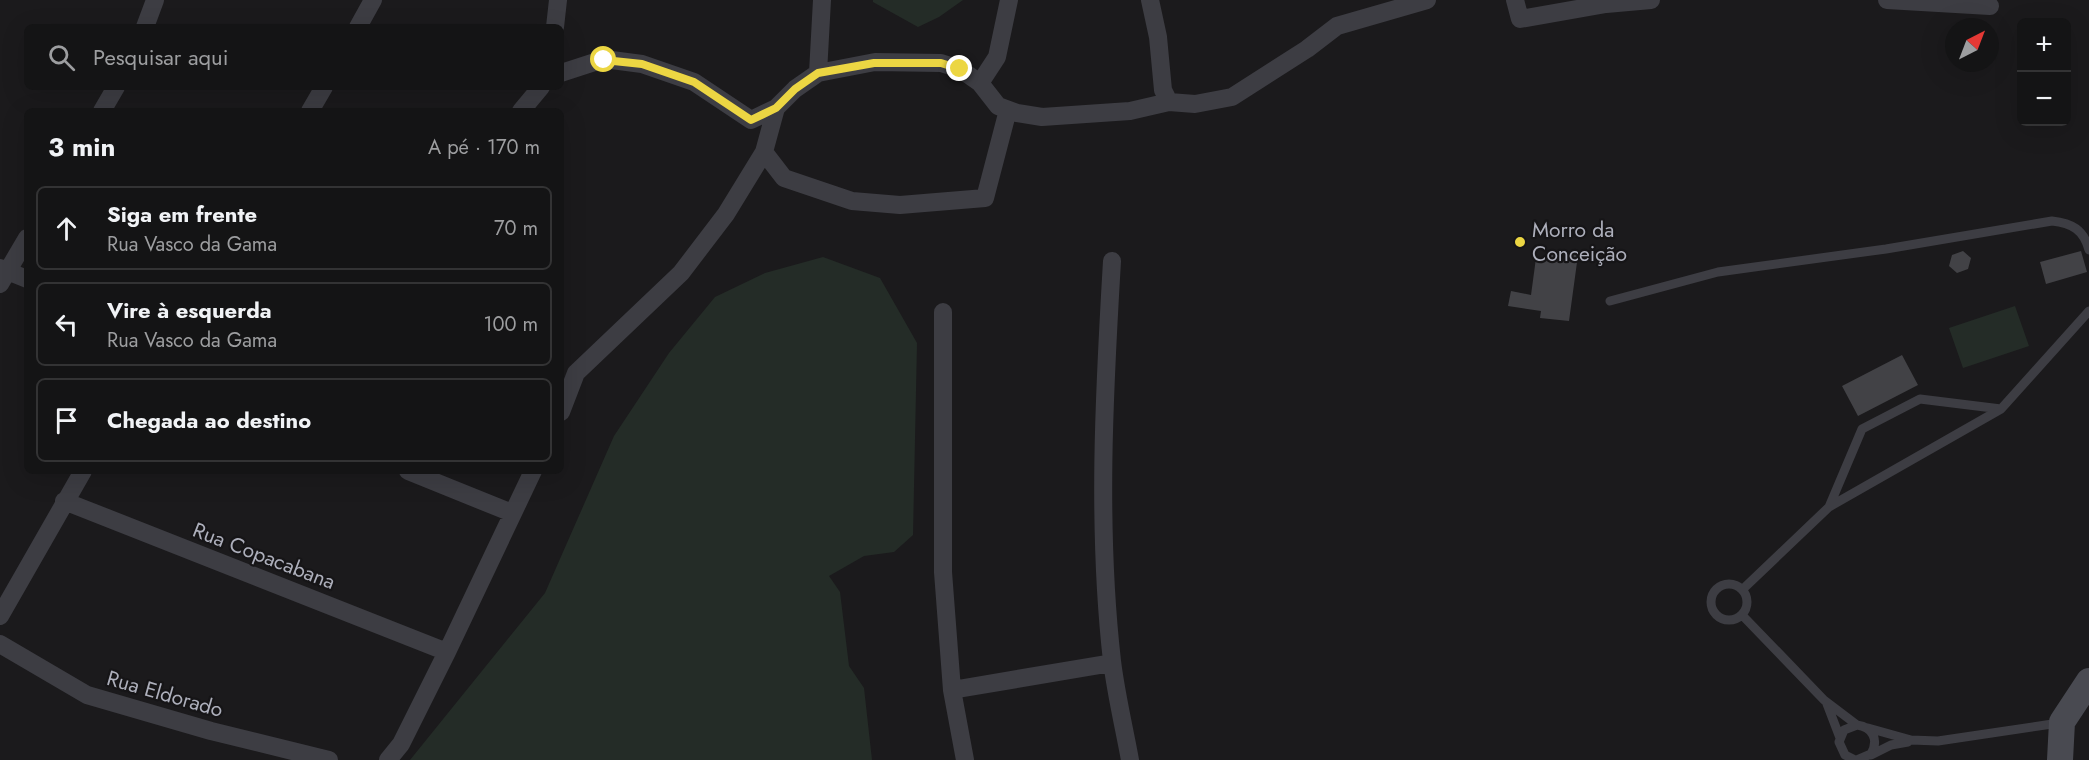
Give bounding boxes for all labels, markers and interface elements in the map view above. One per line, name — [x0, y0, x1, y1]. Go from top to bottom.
north arrow — [1945, 18, 1999, 72]
map controls — [2017, 18, 2071, 126]
button: + — [2017, 18, 2071, 72]
search box — [24, 24, 564, 90]
icon: search — [45, 41, 78, 74]
text: Pesquisar aqui — [93, 41, 228, 73]
route start — [590, 46, 616, 72]
route end — [946, 55, 972, 81]
button: − — [2017, 72, 2071, 126]
text: 3 min — [48, 128, 115, 166]
text: A pé · 170 m — [428, 133, 540, 162]
text: Siga em frente — [107, 198, 257, 230]
icon: ahead — [50, 212, 83, 245]
text: 70 m — [494, 214, 538, 243]
place label: Morro da Conceição — [1532, 215, 1627, 269]
text: Rua Vasco da Gama — [107, 230, 277, 259]
marker: Morro da Conceição — [1513, 235, 1527, 249]
text: Vire à esquerda — [107, 294, 272, 326]
icon: left — [50, 308, 83, 341]
text: 100 m — [483, 310, 538, 339]
text: Rua Vasco da Gama — [107, 326, 277, 355]
icon: arrive — [50, 404, 83, 437]
text: Chegada ao destino — [107, 404, 311, 436]
street label: Rua Copacabana — [188, 515, 340, 597]
street label: Rua Eldorado — [103, 663, 227, 725]

